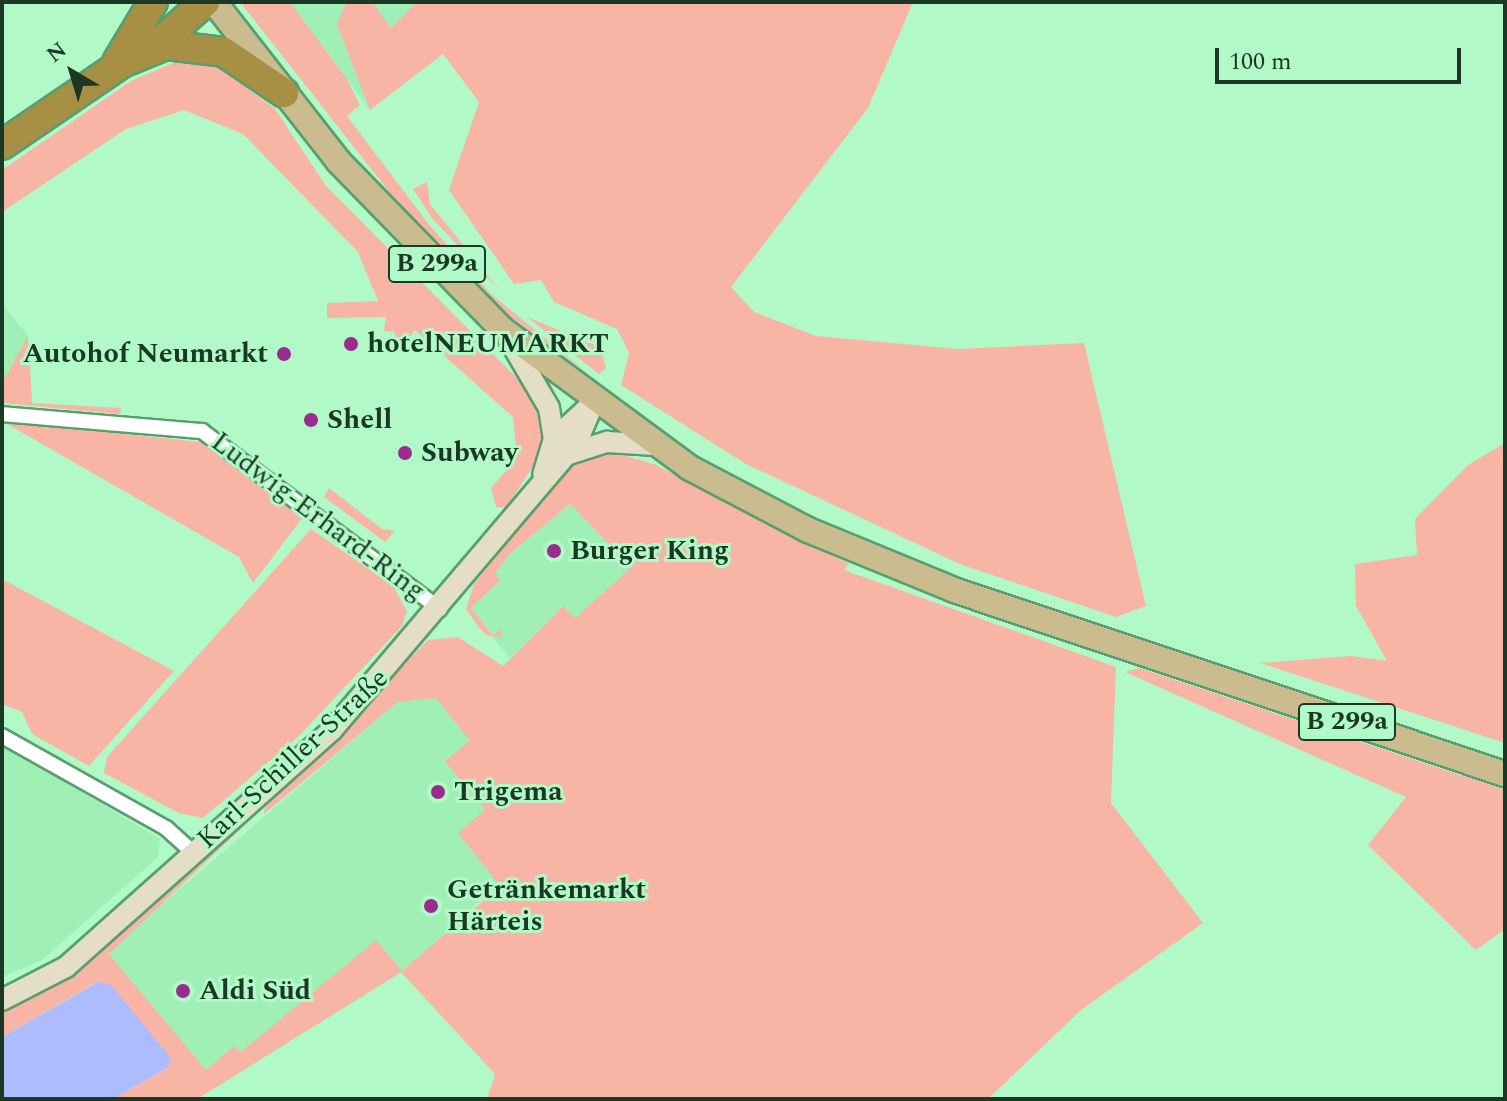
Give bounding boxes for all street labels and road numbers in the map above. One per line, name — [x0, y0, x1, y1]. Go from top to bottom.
road number: B 299a — [387, 242, 487, 286]
street label: Ludwig-Erhard-Ring — [204, 425, 432, 609]
street label: Karl-Schiller-Straße — [190, 662, 396, 856]
road number: B 299a — [1297, 700, 1397, 744]

